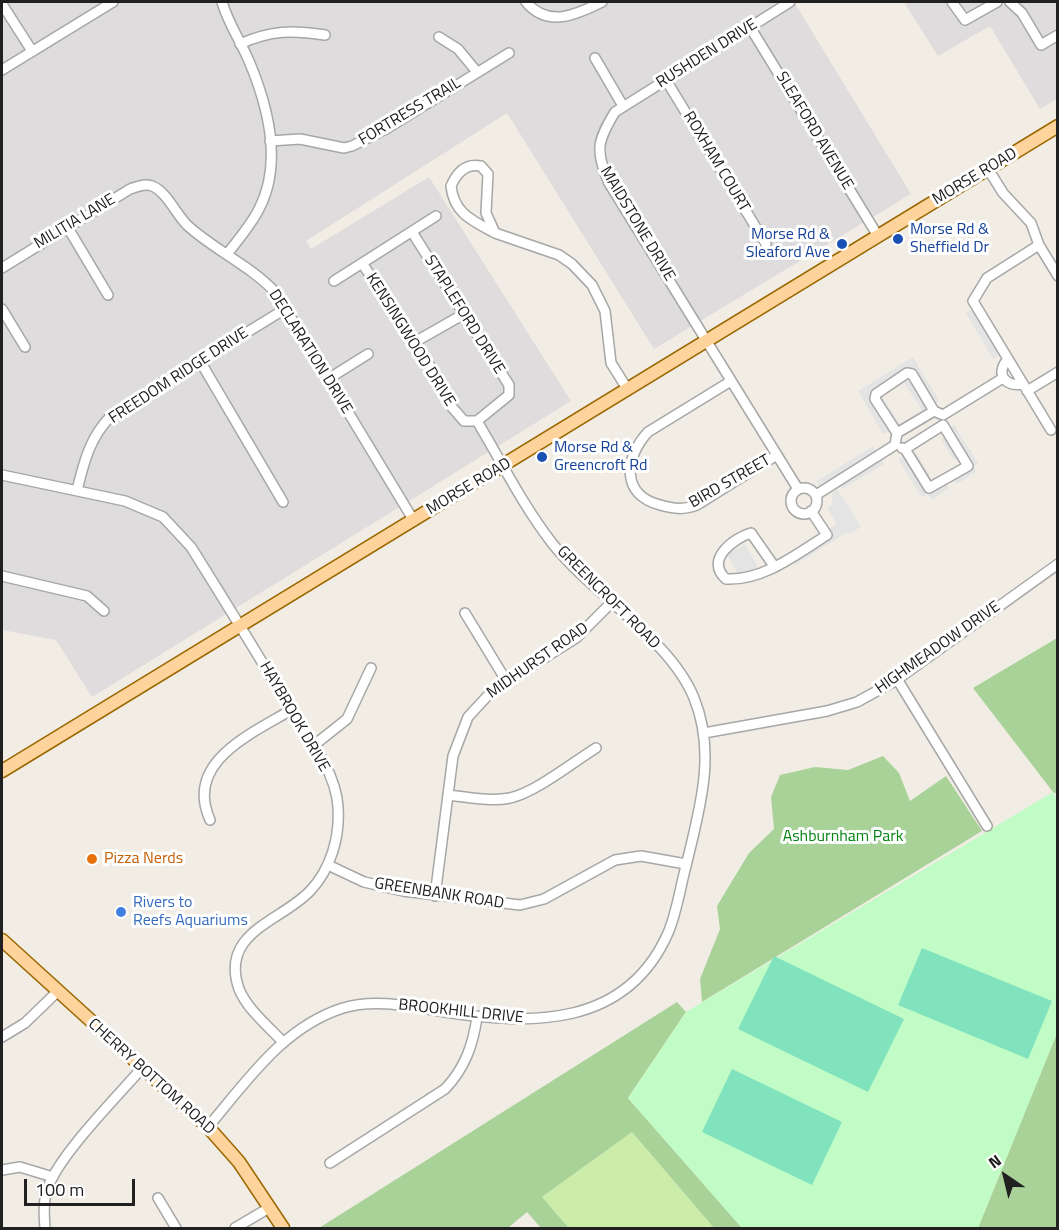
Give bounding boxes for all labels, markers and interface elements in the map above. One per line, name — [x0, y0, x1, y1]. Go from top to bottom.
street label: RUSHDEN DRIVE — [653, 15, 761, 93]
street label: SLEAFORD AVENUE — [771, 68, 857, 194]
street label: FORTRESS TRAIL — [355, 74, 465, 150]
street label: ROXHAM COURT — [678, 108, 754, 216]
street label: MORSE ROAD — [929, 144, 1021, 210]
street label: MAIDSTONE DRIVE — [595, 163, 679, 285]
street label: MILITIA LANE — [31, 190, 119, 254]
place label: Morse Rd & Sheffield Dr — [910, 220, 989, 258]
place label: Morse Rd & Sleaford Ave — [746, 225, 830, 263]
marker: Morse Rd & Sheffield Dr — [891, 232, 905, 246]
marker: Morse Rd & Sleaford Ave — [835, 237, 849, 251]
street label: STAPLEFORD DRIVE — [420, 252, 508, 378]
street label: KENSINGWOOD DRIVE — [361, 270, 459, 410]
street label: DECLARATION DRIVE — [264, 286, 356, 418]
street label: FREEDOM RIDGE DRIVE — [106, 324, 252, 428]
place label: Morse Rd & Greencroft Rd — [554, 438, 647, 476]
marker: Morse Rd & Greencroft Rd — [535, 450, 549, 464]
street label: BIRD STREET — [686, 451, 774, 513]
street label: MORSE ROAD — [423, 454, 515, 520]
street label: GREENCROFT ROAD — [553, 543, 663, 653]
street label: HIGHMEADOW DRIVE — [872, 598, 1004, 698]
street label: MIDHURST ROAD — [484, 619, 592, 703]
street label: HAYBROOK DRIVE — [255, 659, 333, 775]
park label: Ashburnham Park — [783, 827, 903, 847]
place label: Pizza Nerds — [104, 849, 183, 869]
marker: Pizza Nerds — [85, 852, 99, 866]
street label: GREENBANK ROAD — [373, 874, 505, 914]
place label: Rivers to Reefs Aquariums — [133, 893, 248, 931]
marker: Rivers to Reefs Aquariums — [114, 905, 128, 919]
street label: BROOKHILL DRIVE — [397, 996, 525, 1028]
street label: CHERRY BOTTOM ROAD — [84, 1015, 218, 1139]
north arrow — [975, 1146, 1035, 1206]
text: N — [983, 1148, 1006, 1174]
scale bar — [27, 1167, 138, 1205]
text: 100 m — [35, 1176, 84, 1203]

